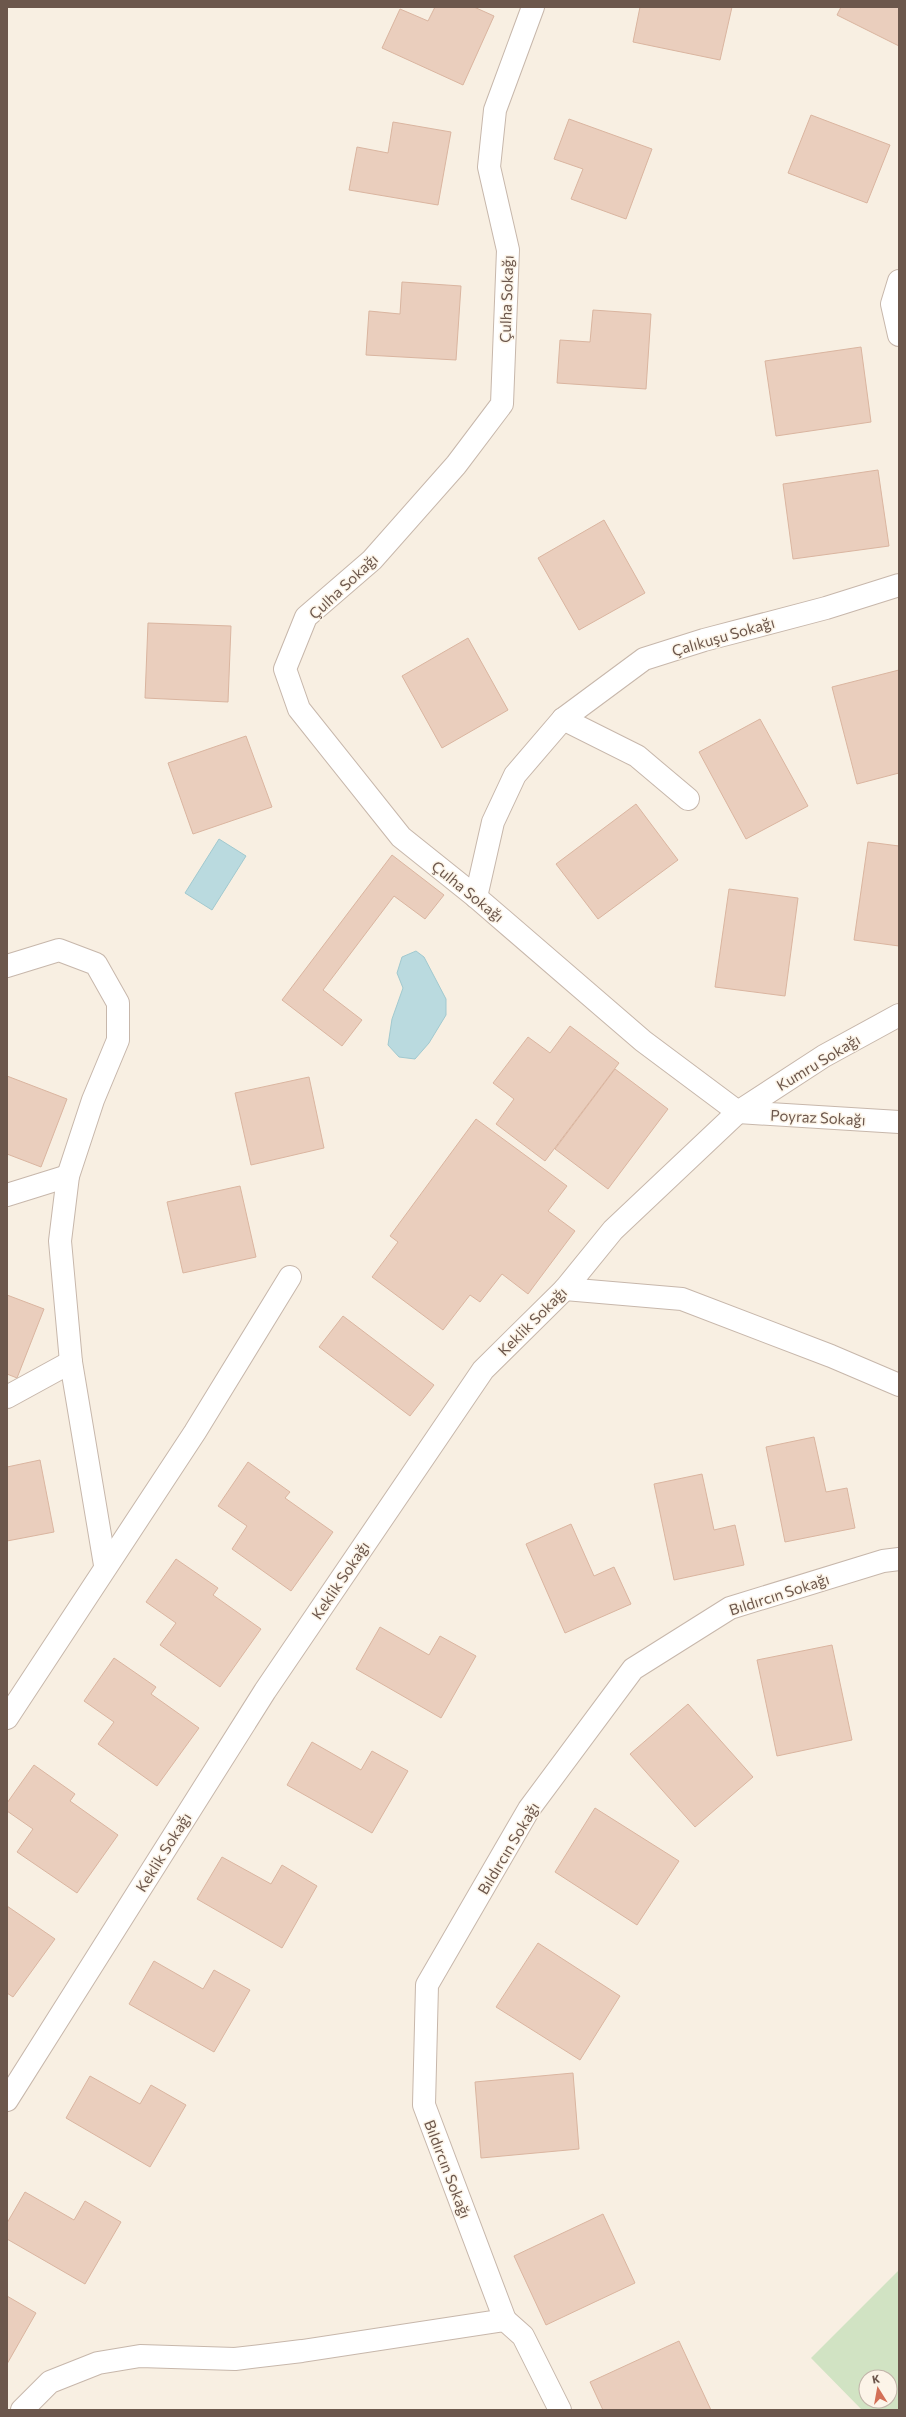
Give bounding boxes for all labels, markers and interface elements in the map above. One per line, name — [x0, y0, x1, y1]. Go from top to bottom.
street label: Çulha Sokağı — [495, 255, 517, 343]
street label: Çulha Sokağı — [305, 550, 381, 622]
street label: Çalıkuşu Sokağı — [670, 613, 776, 659]
street label: Çulha Sokağı — [428, 856, 508, 926]
street label: Kumru Sokağı — [773, 1030, 863, 1094]
street label: Poyraz Sokağı — [770, 1106, 866, 1128]
street label: Keklik Sokağı — [494, 1283, 570, 1359]
street label: Keklik Sokağı — [307, 1538, 373, 1622]
street label: Bıldırcın Sokağı — [727, 1569, 831, 1619]
street label: Bıldırcın Sokağı — [473, 1799, 543, 1897]
street label: Keklik Sokağı — [132, 1809, 194, 1895]
street label: Bıldırcın Sokağı — [421, 2117, 475, 2221]
north arrow — [858, 2369, 898, 2409]
text: K — [871, 2372, 881, 2386]

